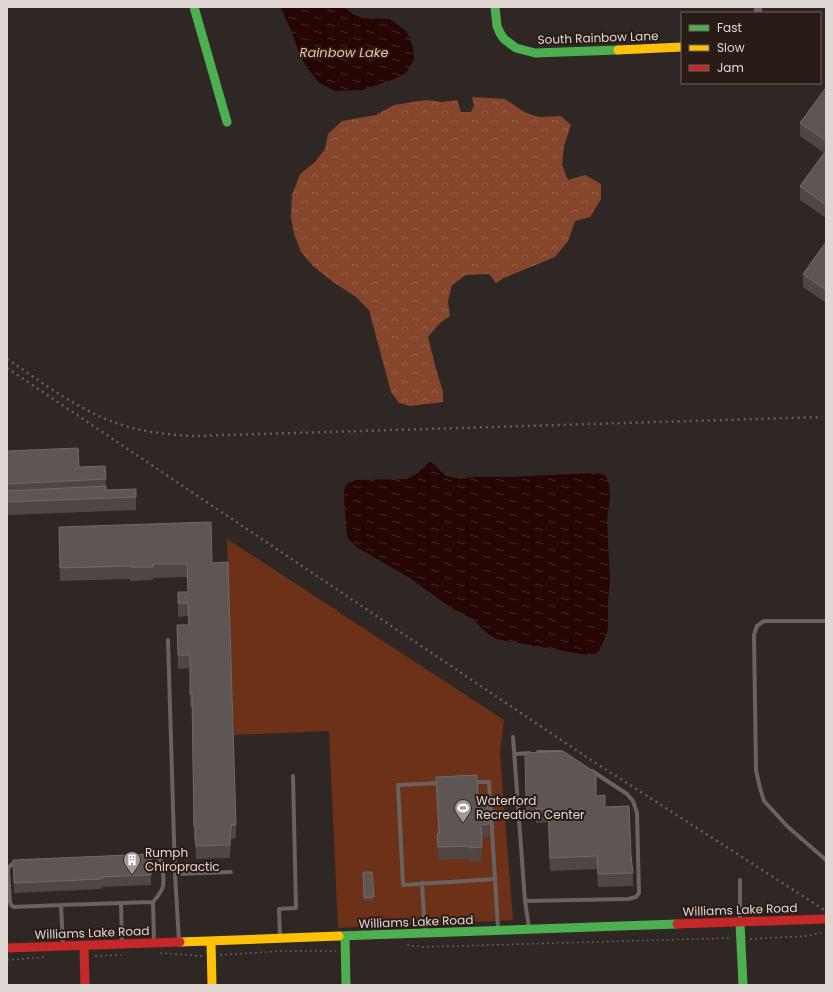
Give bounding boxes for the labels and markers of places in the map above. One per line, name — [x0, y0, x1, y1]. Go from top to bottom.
place label: Waterford Recreation Center — [476, 792, 585, 823]
sports icon: Waterford Recreation Center — [453, 798, 473, 823]
place label: Rumph Chiropractic — [145, 844, 220, 875]
building icon: Rumph Chiropractic — [122, 850, 142, 875]

